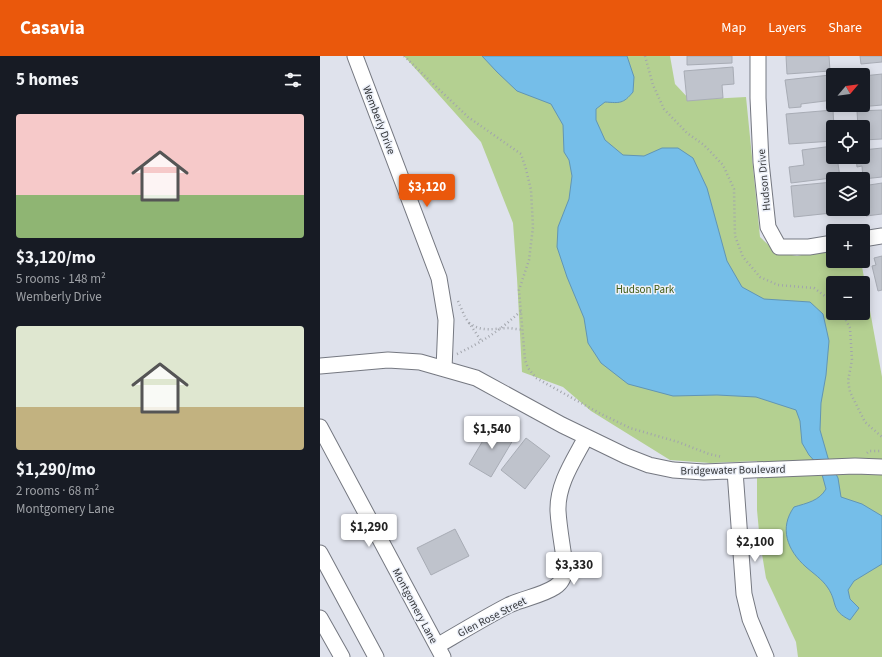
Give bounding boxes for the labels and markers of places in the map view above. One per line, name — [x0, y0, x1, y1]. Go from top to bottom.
pin: $3,120 — [394, 174, 460, 208]
pin: $1,540 — [459, 416, 525, 450]
pin: $1,290 — [336, 514, 402, 548]
pin: $2,100 — [722, 529, 788, 563]
pin: $3,330 — [541, 552, 607, 586]

